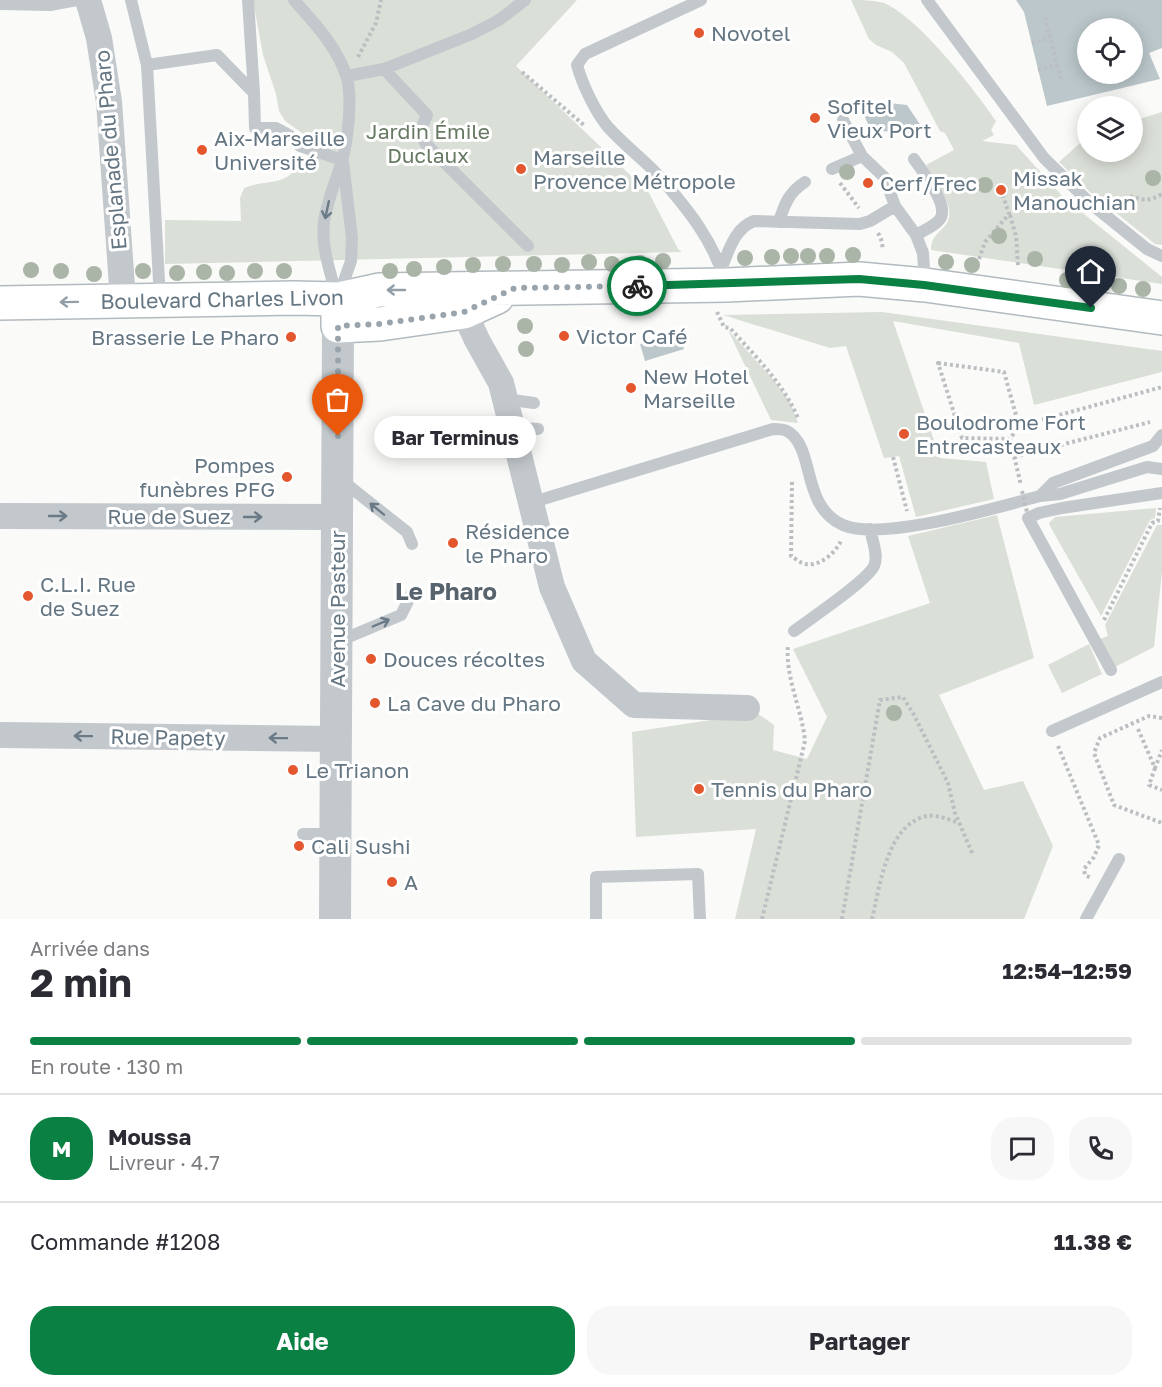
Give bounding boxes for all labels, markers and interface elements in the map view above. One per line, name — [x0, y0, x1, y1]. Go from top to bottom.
map controls — [1077, 18, 1143, 162]
button: locate — [1077, 18, 1143, 84]
place label: Novotel — [711, 20, 790, 46]
marker: Novotel — [692, 26, 706, 40]
street label: Esplanade du Pharo — [88, 49, 132, 251]
place label: Sofitel Vieux Port — [827, 93, 932, 143]
button: layers — [1077, 96, 1143, 162]
marker: Sofitel Vieux Port — [808, 111, 822, 125]
park label: Jardin Émile Duclaux — [366, 118, 490, 168]
place label: Aix-Marseille Université — [214, 125, 345, 175]
marker: Aix-Marseille Université — [195, 143, 209, 157]
place label: Marseille Provence Métropole — [533, 144, 736, 194]
marker: Marseille Provence Métropole — [514, 162, 528, 176]
place label: Missak Manouchian — [1013, 165, 1136, 215]
place label: Cerf/Frec — [880, 170, 977, 196]
marker: Cerf/Frec — [861, 176, 875, 190]
marker: Missak Manouchian — [994, 183, 1008, 197]
one-way arrow — [320, 200, 332, 219]
pin — [1065, 246, 1116, 308]
icon: home — [1074, 255, 1107, 288]
courier — [607, 256, 667, 316]
icon: bike — [621, 270, 654, 303]
street label: Boulevard Charles Livon — [100, 284, 344, 314]
one-way arrow — [386, 284, 406, 296]
one-way arrow — [60, 296, 80, 307]
place label: Victor Café — [576, 323, 687, 349]
place label: Brasserie Le Pharo — [91, 324, 279, 350]
marker: Victor Café — [557, 329, 571, 343]
marker: Brasserie Le Pharo — [284, 330, 298, 344]
place label: New Hotel Marseille — [643, 363, 749, 413]
pin — [312, 374, 363, 436]
marker: New Hotel Marseille — [624, 381, 638, 395]
icon: bag — [321, 383, 354, 416]
place label: Boulodrome Fort Entrecasteaux — [916, 409, 1086, 459]
callout: Bar Terminus — [374, 415, 536, 457]
text: Bar Terminus — [391, 425, 519, 449]
marker: Boulodrome Fort Entrecasteaux — [897, 427, 911, 441]
place label: Pompes funèbres PFG — [139, 452, 275, 502]
marker: Pompes funèbres PFG — [280, 470, 294, 484]
one-way arrow — [369, 502, 385, 515]
street label: Rue de Suez — [107, 503, 231, 529]
one-way arrow — [48, 510, 68, 522]
one-way arrow — [243, 511, 263, 523]
place label: Résidence le Pharo — [465, 518, 570, 568]
street label: Avenue Pasteur — [324, 530, 350, 688]
marker: Résidence le Pharo — [446, 536, 460, 550]
place label: C.L.I. Rue de Suez — [40, 571, 136, 621]
district label: Le Pharo — [395, 576, 497, 605]
marker: C.L.I. Rue de Suez — [21, 589, 35, 603]
one-way arrow — [371, 617, 389, 628]
place label: Douces récoltes — [383, 646, 545, 672]
marker: Douces récoltes — [364, 652, 378, 666]
place label: La Cave du Pharo — [387, 690, 561, 716]
marker: La Cave du Pharo — [368, 696, 382, 710]
street label: Rue Papety — [110, 723, 226, 751]
one-way arrow — [74, 730, 94, 742]
one-way arrow — [269, 732, 289, 744]
place label: Le Trianon — [305, 757, 409, 783]
marker: Le Trianon — [286, 763, 300, 777]
place label: Tennis du Pharo — [711, 776, 872, 802]
marker: Tennis du Pharo — [692, 782, 706, 796]
place label: Cali Sushi — [311, 833, 411, 859]
marker: Cali Sushi — [292, 839, 306, 853]
place label: A — [404, 869, 418, 895]
marker: A — [385, 875, 399, 889]
text: Arrivée dans — [30, 936, 150, 960]
text: 12:54–12:59 — [1002, 957, 1132, 984]
text: 2 min — [30, 959, 132, 1006]
text: En route · 130 m — [30, 1054, 183, 1078]
button: chat — [991, 1117, 1054, 1180]
button: phone — [1069, 1117, 1132, 1180]
text: Moussa — [108, 1123, 191, 1150]
text: M — [52, 1135, 71, 1162]
text: Livreur · 4.7 — [108, 1150, 220, 1174]
text: Commande #1208 — [30, 1228, 220, 1255]
text: 11.38 € — [1054, 1228, 1132, 1255]
button: Aide — [30, 1306, 575, 1375]
button: Partager — [587, 1306, 1132, 1375]

